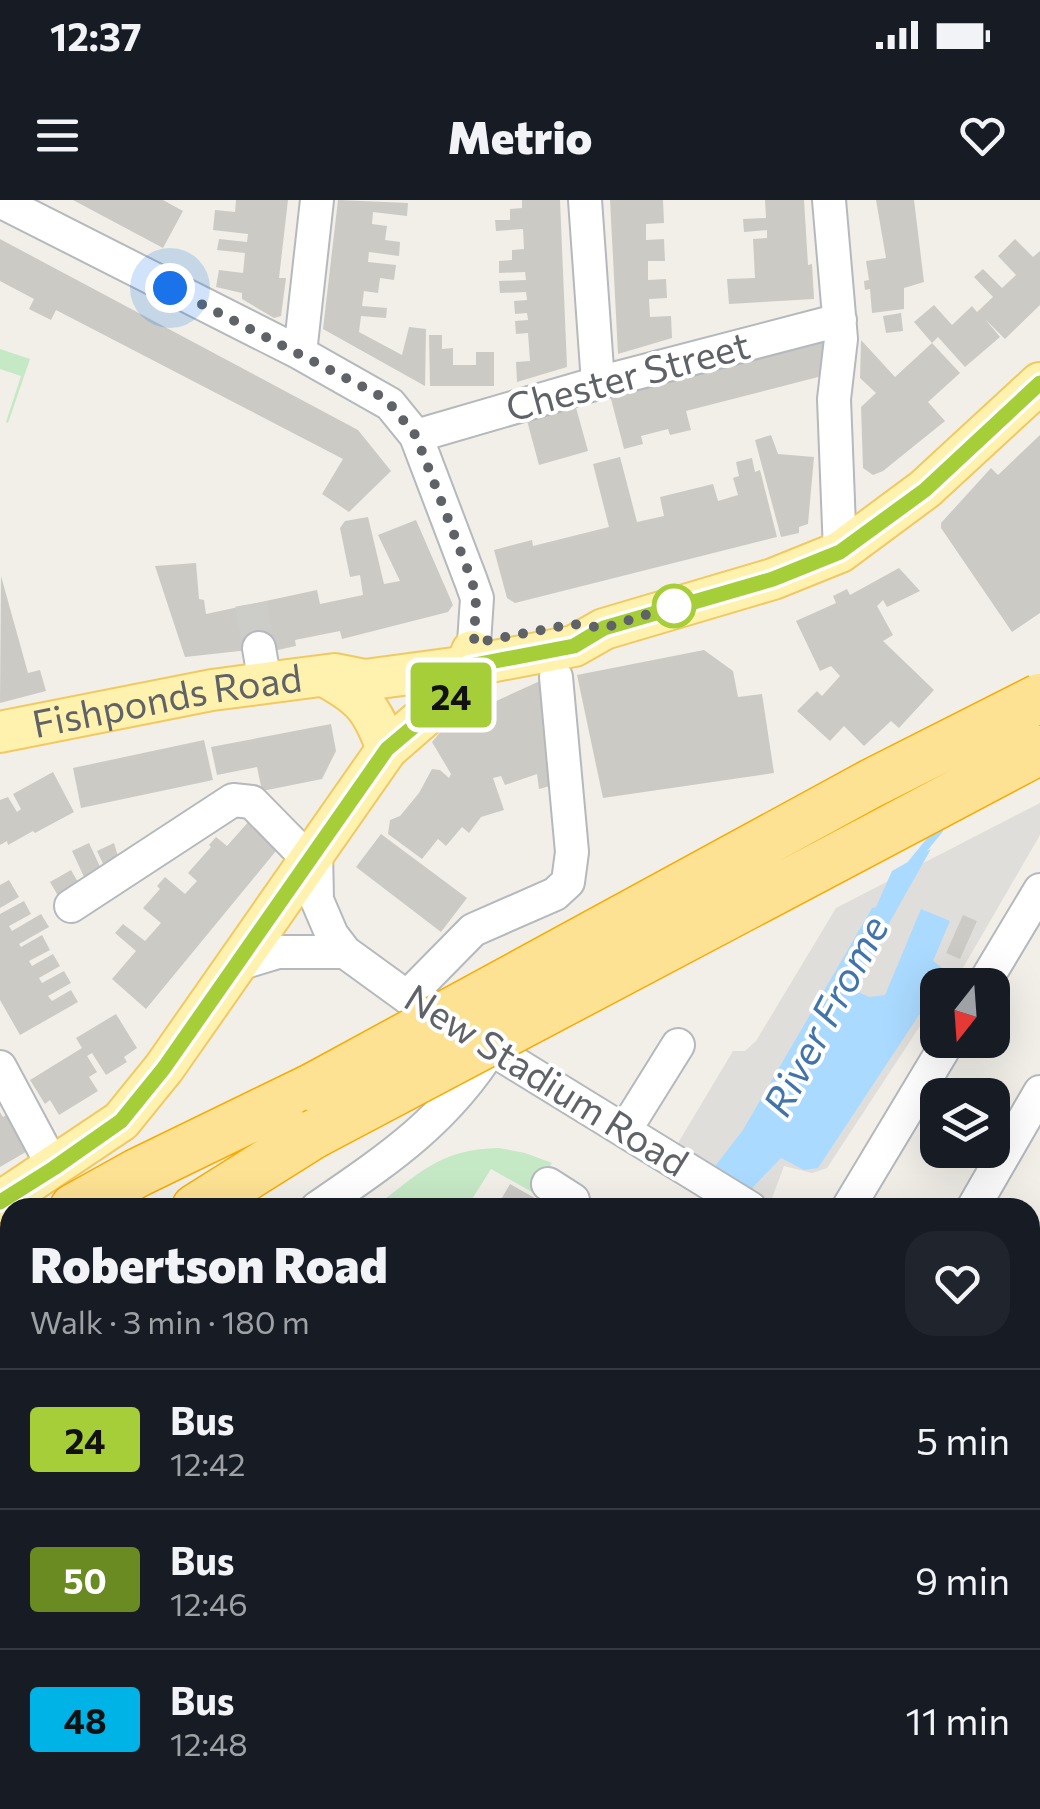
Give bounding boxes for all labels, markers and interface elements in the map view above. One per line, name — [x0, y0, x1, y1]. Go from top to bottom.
text: 12:37 — [50, 12, 142, 59]
icon: menu — [30, 108, 85, 163]
text: Metrio — [448, 108, 592, 163]
icon: heart — [955, 108, 1010, 163]
your location — [145, 263, 195, 313]
street label: Chester Street — [500, 320, 754, 430]
unlabelled marker — [653, 585, 695, 627]
street label: Fishponds Road — [28, 653, 304, 746]
line badge: 24 — [406, 662, 496, 728]
text: 24 — [431, 674, 471, 717]
water label: River Frome — [751, 906, 897, 1123]
north arrow — [920, 968, 1010, 1058]
map controls — [920, 968, 1010, 1168]
street label: New Stadium Road — [397, 973, 698, 1185]
button: layers — [920, 1078, 1010, 1168]
button: heart — [905, 1231, 1010, 1336]
text: Robertson Road — [30, 1234, 388, 1293]
text: Walk · 3 min · 180 m — [30, 1301, 310, 1341]
text: Bus — [170, 1396, 235, 1443]
text: 5 min — [916, 1416, 1010, 1463]
text: 24 — [65, 1418, 105, 1461]
text: 12:42 — [170, 1443, 245, 1483]
text: Bus — [170, 1536, 235, 1583]
text: 9 min — [915, 1556, 1010, 1603]
text: 50 — [63, 1558, 107, 1601]
text: 12:46 — [170, 1583, 248, 1623]
text: Bus — [170, 1676, 235, 1723]
text: 11 min — [906, 1696, 1010, 1743]
text: 48 — [63, 1698, 107, 1741]
text: 12:48 — [170, 1723, 248, 1763]

